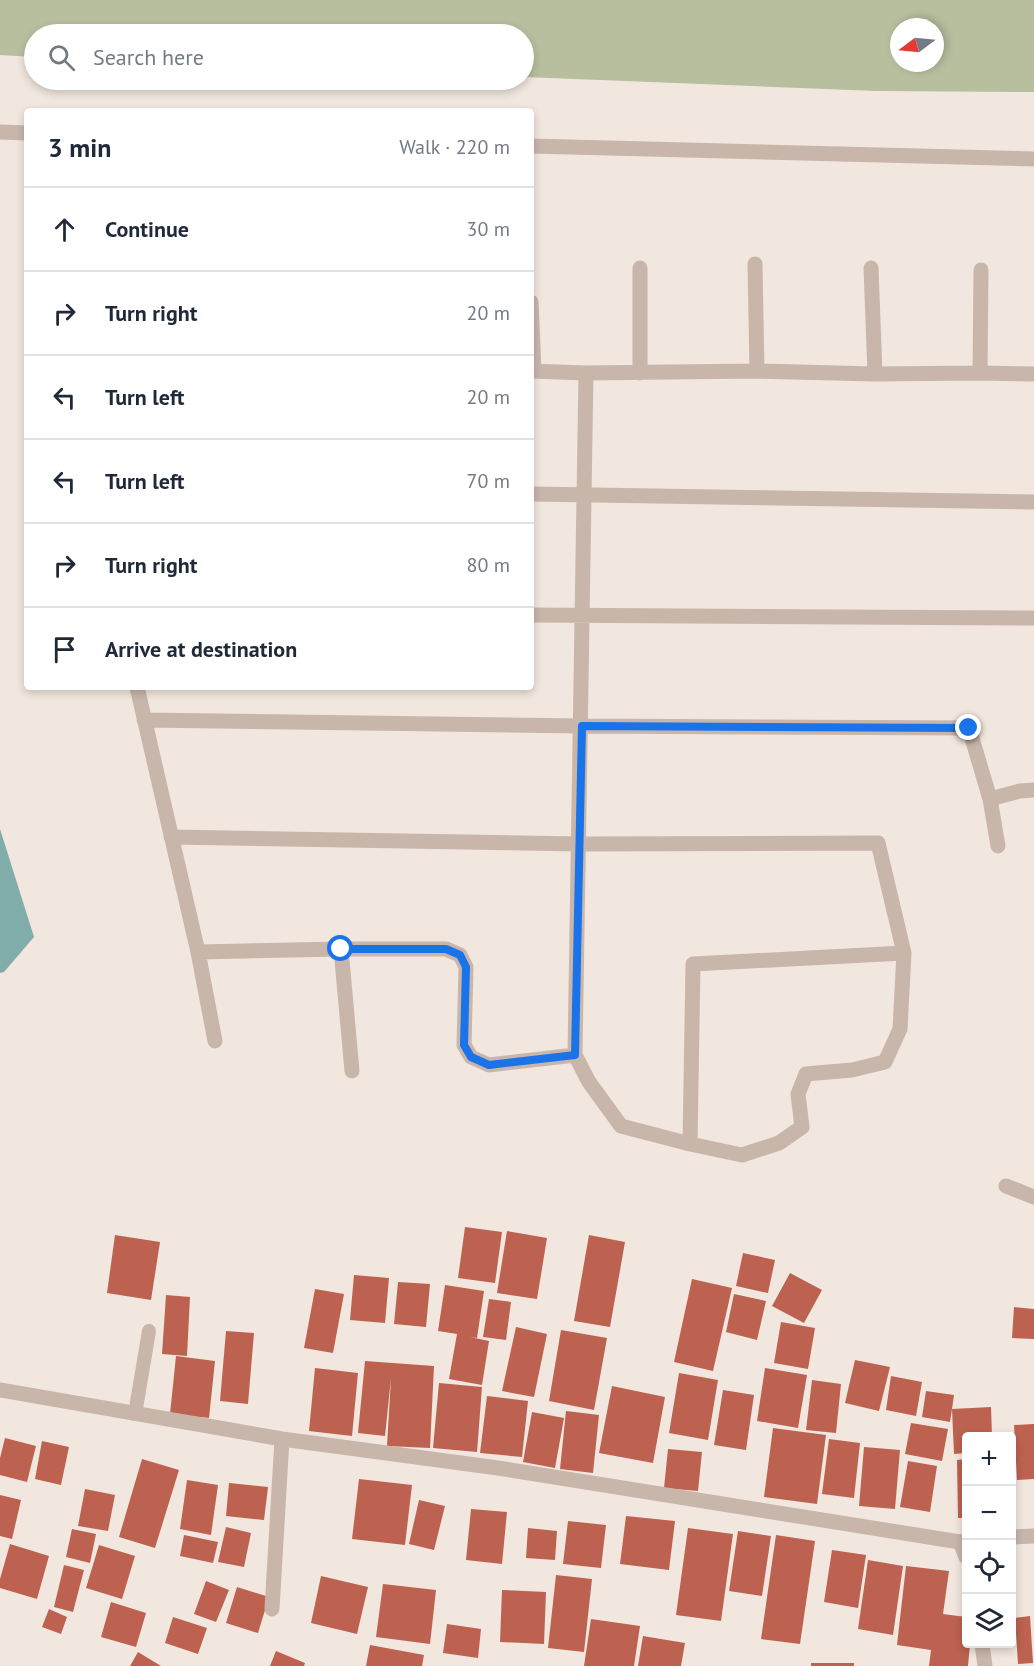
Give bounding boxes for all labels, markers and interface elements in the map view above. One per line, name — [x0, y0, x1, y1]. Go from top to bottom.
north arrow — [890, 18, 944, 72]
search box — [24, 24, 534, 90]
icon: search — [45, 41, 78, 74]
text: Search here — [93, 43, 204, 71]
text: 3 min — [48, 131, 111, 164]
text: Walk · 220 m — [399, 134, 510, 160]
icon: ahead — [48, 213, 81, 246]
text: Continue — [105, 215, 189, 243]
text: 30 m — [467, 216, 510, 242]
icon: right — [48, 297, 81, 330]
text: Turn right — [105, 299, 197, 327]
text: 20 m — [467, 300, 510, 326]
icon: left — [48, 381, 81, 414]
text: Turn left — [105, 383, 185, 411]
text: 20 m — [467, 384, 510, 410]
icon: left — [48, 465, 81, 498]
text: Turn left — [105, 467, 185, 495]
text: 70 m — [467, 468, 510, 494]
icon: right — [48, 549, 81, 582]
text: Turn right — [105, 551, 197, 579]
text: 80 m — [467, 552, 510, 578]
icon: arrive — [48, 633, 81, 666]
text: Arrive at destination — [105, 635, 297, 663]
route end — [955, 714, 981, 740]
route start — [327, 935, 353, 961]
map controls — [962, 1432, 1016, 1648]
button: + — [962, 1432, 1016, 1486]
button: − — [962, 1486, 1016, 1540]
button: locate — [962, 1540, 1016, 1594]
button: layers — [962, 1594, 1016, 1648]

